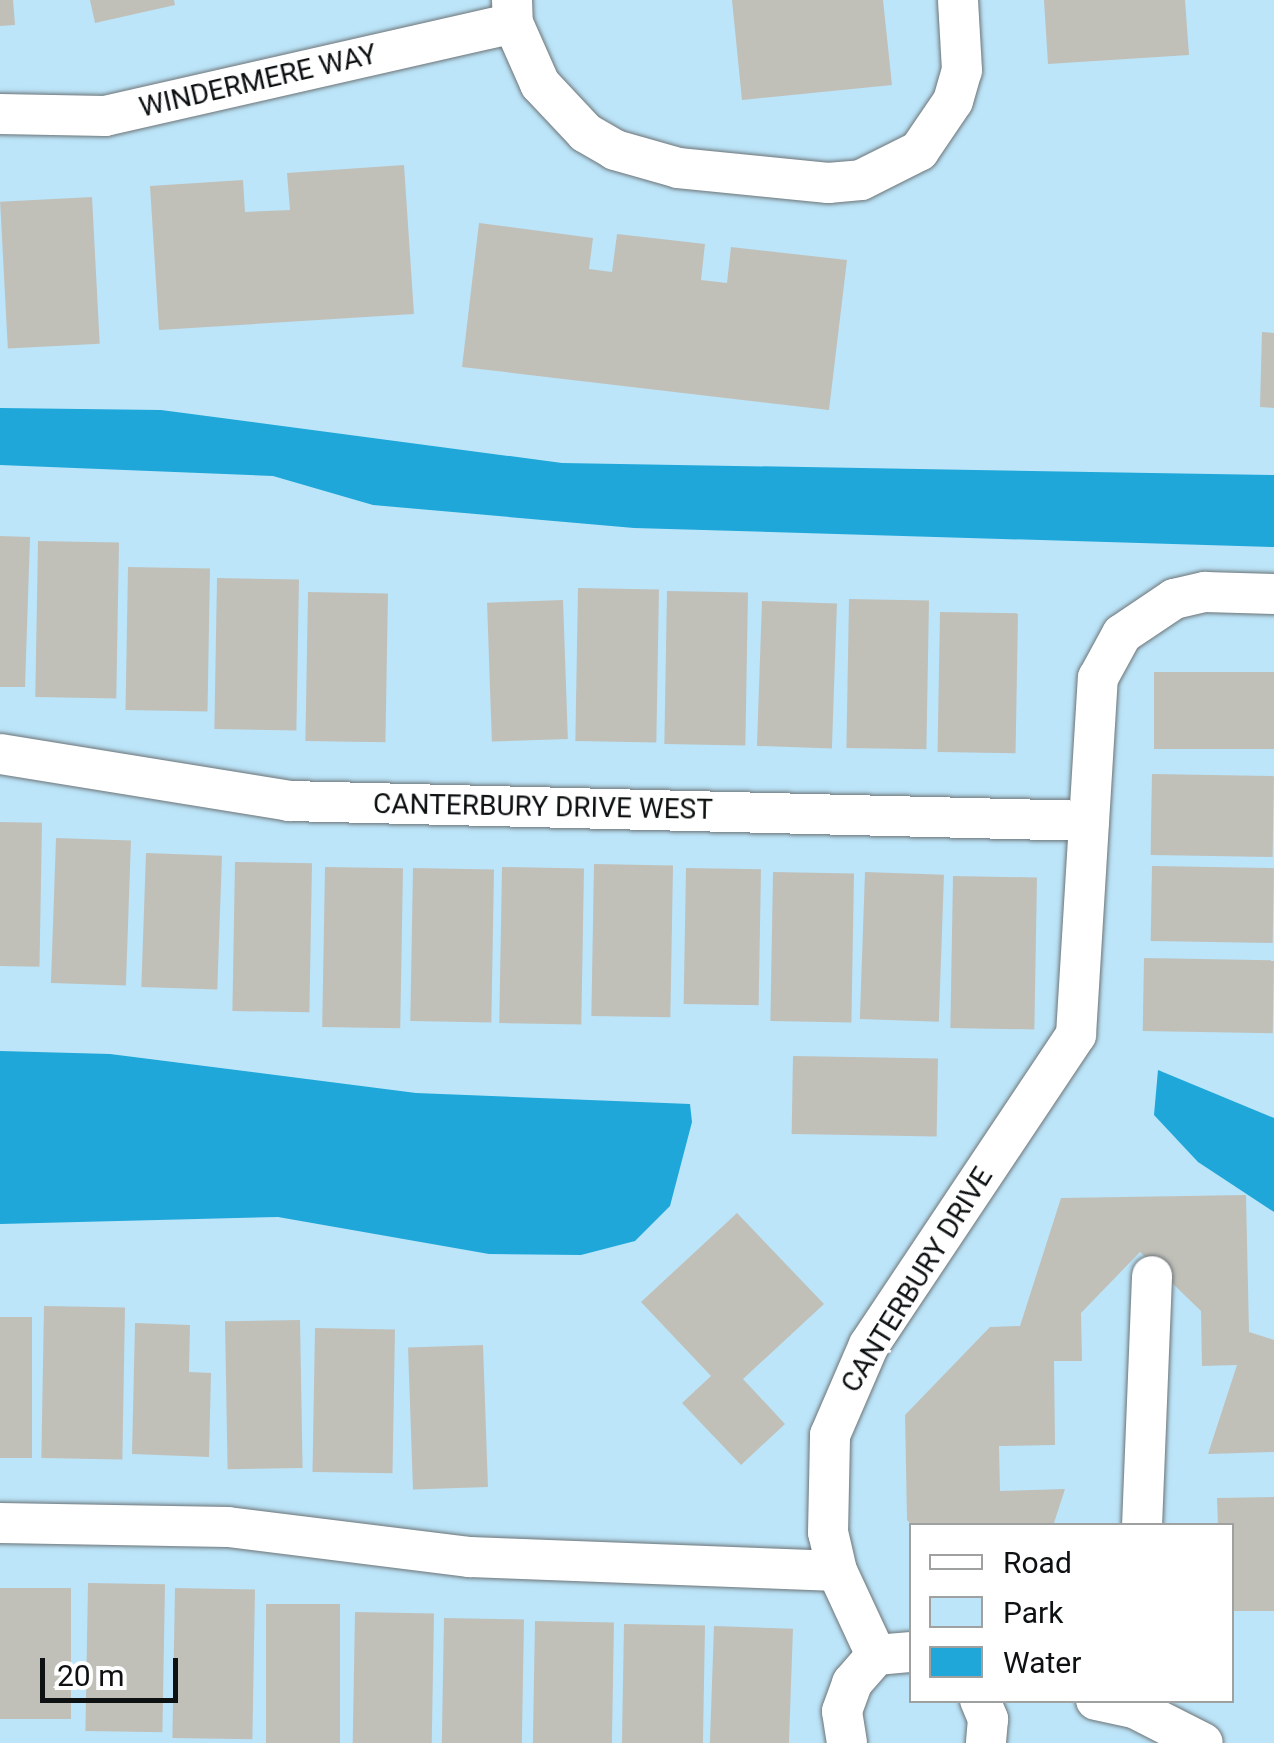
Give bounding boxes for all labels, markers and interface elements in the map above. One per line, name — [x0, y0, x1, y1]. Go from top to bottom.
street label: WINDERMERE WAY — [136, 37, 380, 125]
street label: CANTERBURY DRIVE WEST — [373, 787, 713, 827]
street label: CANTERBURY DRIVE — [834, 1161, 1000, 1399]
legend — [909, 1523, 1234, 1703]
text: Road — [1003, 1545, 1072, 1580]
text: Park — [1003, 1595, 1063, 1630]
scale bar — [45, 1638, 182, 1700]
text: Water — [1003, 1645, 1081, 1680]
text: 20 m — [57, 1658, 124, 1693]

